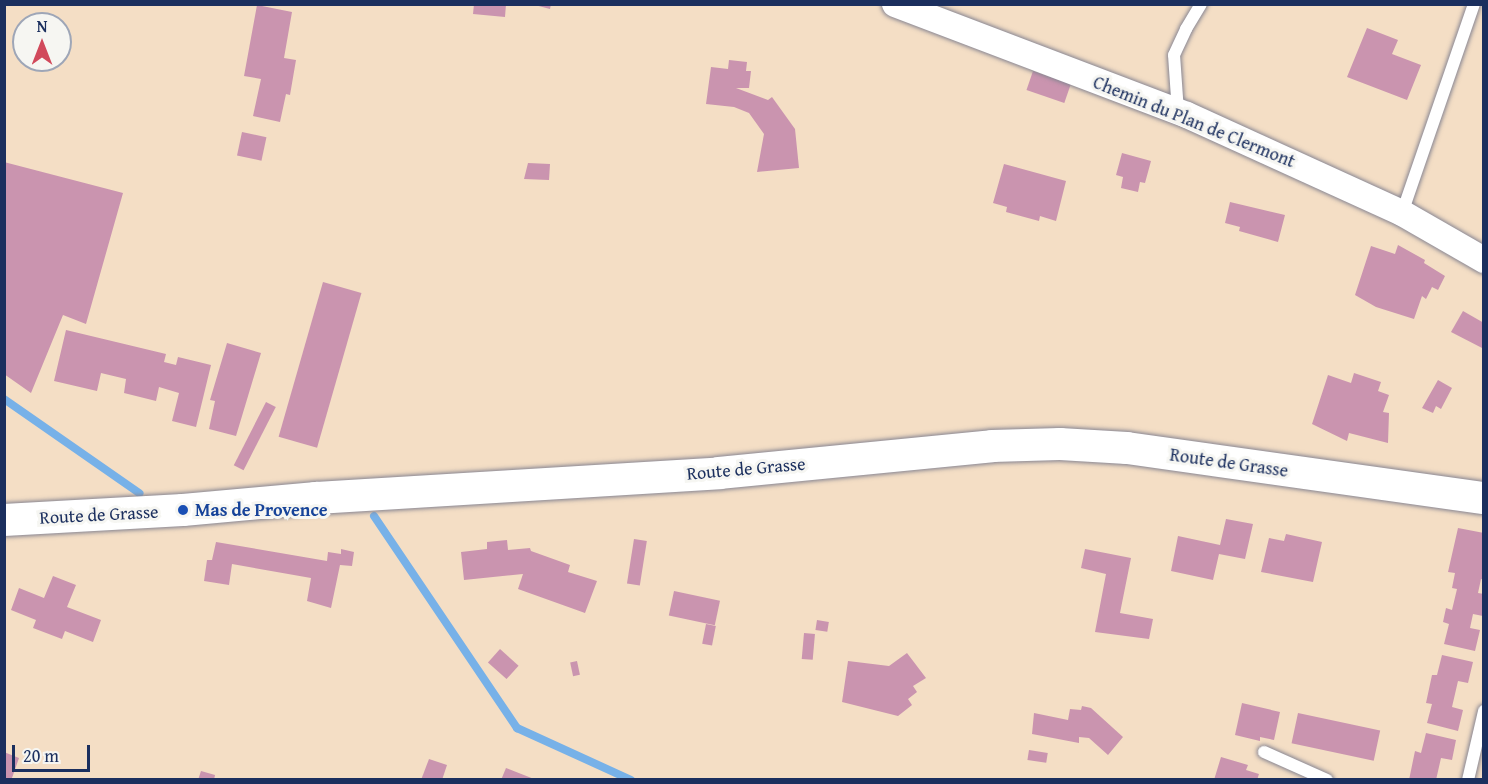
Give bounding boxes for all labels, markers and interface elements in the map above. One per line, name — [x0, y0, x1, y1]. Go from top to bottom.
north arrow — [12, 12, 72, 72]
text: N — [37, 14, 47, 38]
street label: Chemin du Plan de Clermont — [1090, 72, 1298, 172]
street label: Route de Grasse — [1168, 444, 1290, 482]
street label: Route de Grasse — [686, 453, 806, 485]
place label: Mas de Provence — [195, 499, 328, 521]
street label: Route de Grasse — [39, 501, 159, 529]
marker: Mas de Provence — [176, 503, 190, 517]
scale bar — [15, 733, 93, 771]
text: 20 m — [23, 742, 59, 769]

